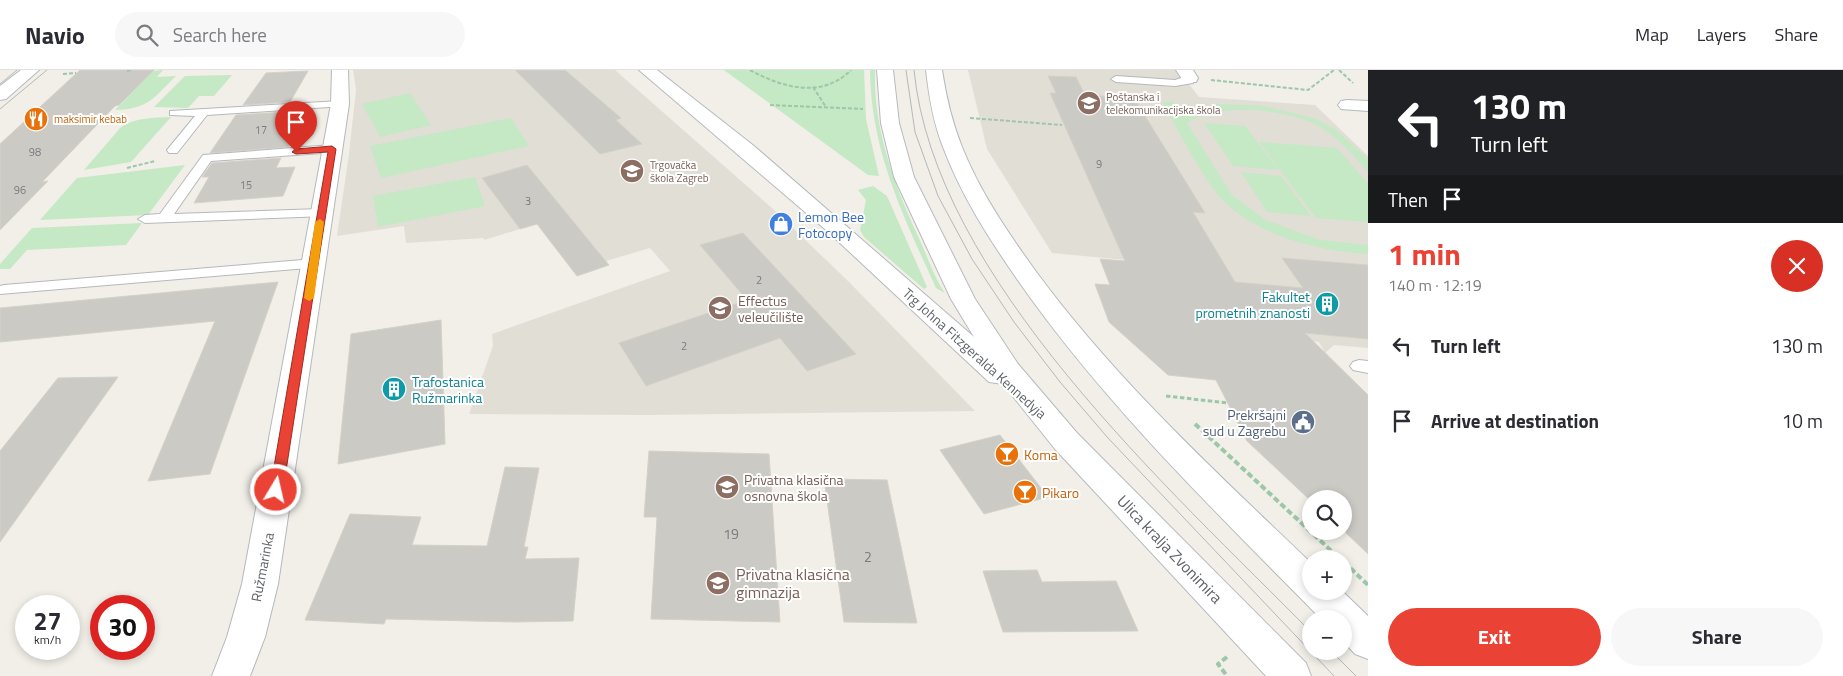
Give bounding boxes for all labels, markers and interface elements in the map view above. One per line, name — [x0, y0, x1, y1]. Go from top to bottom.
search box — [115, 12, 465, 57]
text: Navio — [25, 17, 85, 53]
text: Search here — [173, 20, 267, 49]
icon: search — [133, 21, 161, 49]
text: Map — [1635, 21, 1669, 48]
text: Layers — [1697, 21, 1746, 48]
text: Share — [1774, 21, 1818, 48]
text: 130 m — [1471, 79, 1567, 133]
place label: Poštanska i telekomunikacijska škola — [1106, 89, 1221, 118]
school or university icon: Poštanska i telekomunikacijska škola — [1076, 90, 1102, 116]
icon: left — [1388, 90, 1453, 155]
pin — [275, 101, 317, 152]
restaurant icon: maksimir kebab — [23, 106, 49, 132]
icon: arrive — [282, 108, 310, 136]
place label: maksimir kebab — [54, 111, 127, 127]
house number: 17 — [255, 122, 267, 138]
text: Turn left — [1471, 127, 1548, 161]
house number: 98 — [29, 144, 41, 160]
house number: 9 — [1096, 156, 1102, 172]
place label: Trgovačka škola Zagreb — [650, 157, 709, 186]
school or university icon: Trgovačka škola Zagreb — [619, 158, 645, 184]
house number: 15 — [240, 177, 252, 193]
house number: 96 — [14, 182, 26, 198]
text: Then — [1388, 185, 1428, 214]
icon: arrive — [1438, 185, 1466, 213]
house number: 3 — [525, 193, 531, 209]
place label: Lemon Bee Fotocopy — [798, 206, 864, 243]
shop icon: Lemon Bee Fotocopy — [768, 211, 794, 237]
text: 1 min — [1388, 231, 1461, 277]
button: close — [1771, 240, 1823, 292]
house number: 2 — [756, 272, 762, 288]
text: 140 m · 12:19 — [1388, 273, 1482, 297]
street label: Trg Johna Fitzgeralda Kennedyja — [898, 282, 1052, 424]
place label: Fakultet prometnih znanosti — [1195, 286, 1310, 323]
place label: Effectus veleučilište — [738, 290, 803, 327]
building icon: Fakultet prometnih znanosti — [1314, 291, 1340, 317]
school or university icon: Effectus veleučilište — [707, 295, 733, 321]
text: Turn left — [1431, 331, 1501, 360]
text: 130 m — [1771, 331, 1823, 360]
icon: left — [1388, 332, 1416, 360]
house number: 2 — [681, 338, 687, 354]
place label: Trafostanica Ružmarinka — [412, 371, 484, 408]
building icon: Trafostanica Ružmarinka — [381, 376, 407, 402]
place label: Prekršajni sud u Zagrebu — [1203, 404, 1286, 441]
text: Arrive at destination — [1431, 406, 1599, 435]
text: 10 m — [1782, 406, 1823, 435]
icon: arrive — [1388, 407, 1416, 435]
public building icon: Prekršajni sud u Zagrebu — [1290, 409, 1316, 435]
bar icon: Koma — [994, 441, 1020, 467]
place label: Koma — [1024, 444, 1058, 465]
position arrow — [249, 463, 301, 515]
place label: Privatna klasična osnovna škola — [744, 469, 844, 506]
school or university icon: Privatna klasična osnovna škola — [714, 474, 740, 500]
bar icon: Pikaro — [1012, 479, 1038, 505]
place label: Pikaro — [1042, 482, 1079, 503]
street label: Ulica kralja Zvonimira — [1112, 489, 1228, 609]
map controls — [1302, 490, 1352, 660]
button: search — [1302, 490, 1352, 540]
house number: 19 — [723, 523, 739, 544]
street label: Ružmarinka — [245, 531, 279, 603]
house number: 2 — [864, 546, 872, 567]
button: + — [1302, 550, 1352, 600]
place label: Privatna klasična gimnazija — [736, 562, 850, 604]
school or university icon: Privatna klasična gimnazija — [705, 570, 731, 596]
speed limit sign: 30 — [90, 595, 155, 660]
text: 27 — [33, 602, 62, 640]
button: Exit — [1388, 608, 1601, 666]
button: Share — [1611, 608, 1823, 666]
button: − — [1302, 610, 1352, 660]
text: km/h — [34, 630, 61, 649]

